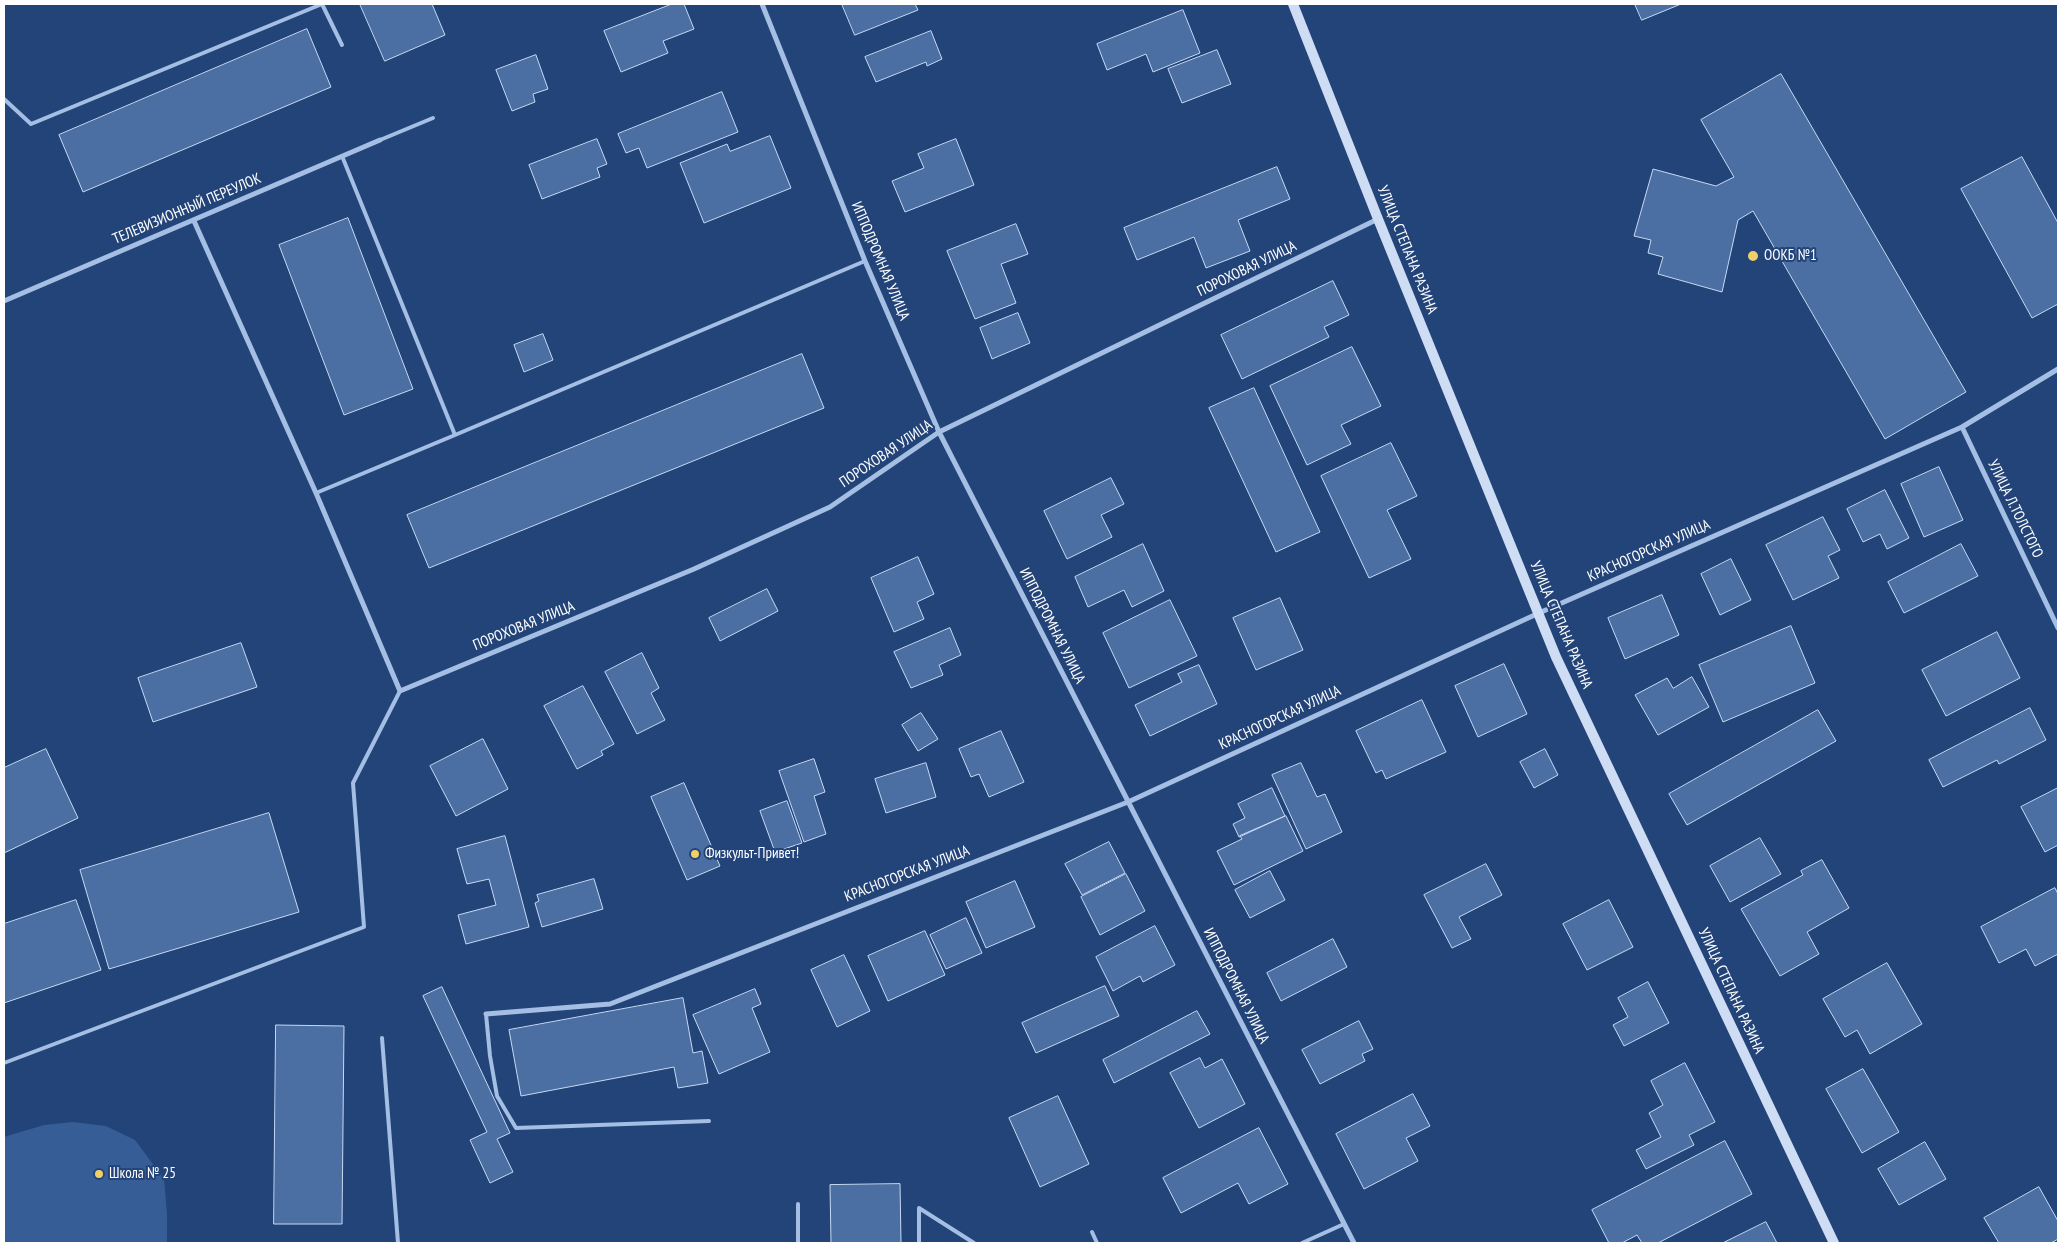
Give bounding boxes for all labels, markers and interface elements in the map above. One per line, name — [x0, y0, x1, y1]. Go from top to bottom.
street label: ТЕЛЕВИЗИОННЫЙ ПЕРЕУЛОК — [110, 170, 264, 248]
street label: УЛИЦА СТЕПАНА РАЗИНА — [1373, 183, 1441, 317]
street label: ИППОДРОМНАЯ УЛИЦА — [847, 199, 913, 323]
street label: ПОРОХОВАЯ УЛИЦА — [1195, 237, 1299, 301]
place label: ООКБ №1 — [1764, 247, 1817, 265]
marker: ООКБ №1 — [1746, 249, 1760, 263]
street label: ПОРОХОВАЯ УЛИЦА — [836, 416, 936, 492]
street label: УЛИЦА Л.ТОЛСТОГО — [1983, 457, 2047, 561]
street label: КРАСНОГОРСКАЯ УЛИЦА — [1585, 516, 1713, 586]
street label: УЛИЦА СТЕПАНА РАЗИНА — [1526, 559, 1596, 691]
street label: ИППОДРОМНАЯ УЛИЦА — [1015, 565, 1089, 687]
street label: ПОРОХОВАЯ УЛИЦА — [471, 597, 577, 655]
street label: КРАСНОГОРСКАЯ УЛИЦА — [1216, 682, 1344, 754]
street label: КРАСНОГОРСКАЯ УЛИЦА — [842, 842, 972, 906]
place label: Физкульт-Привет! — [705, 845, 799, 863]
marker: Физкульт-Привет! — [689, 848, 701, 860]
street label: ИППОДРОМНАЯ УЛИЦА — [1199, 925, 1273, 1047]
street label: УЛИЦА СТЕПАНА РАЗИНА — [1694, 925, 1768, 1057]
place label: Школа № 25 — [109, 1165, 176, 1183]
marker: Школа № 25 — [93, 1168, 105, 1180]

